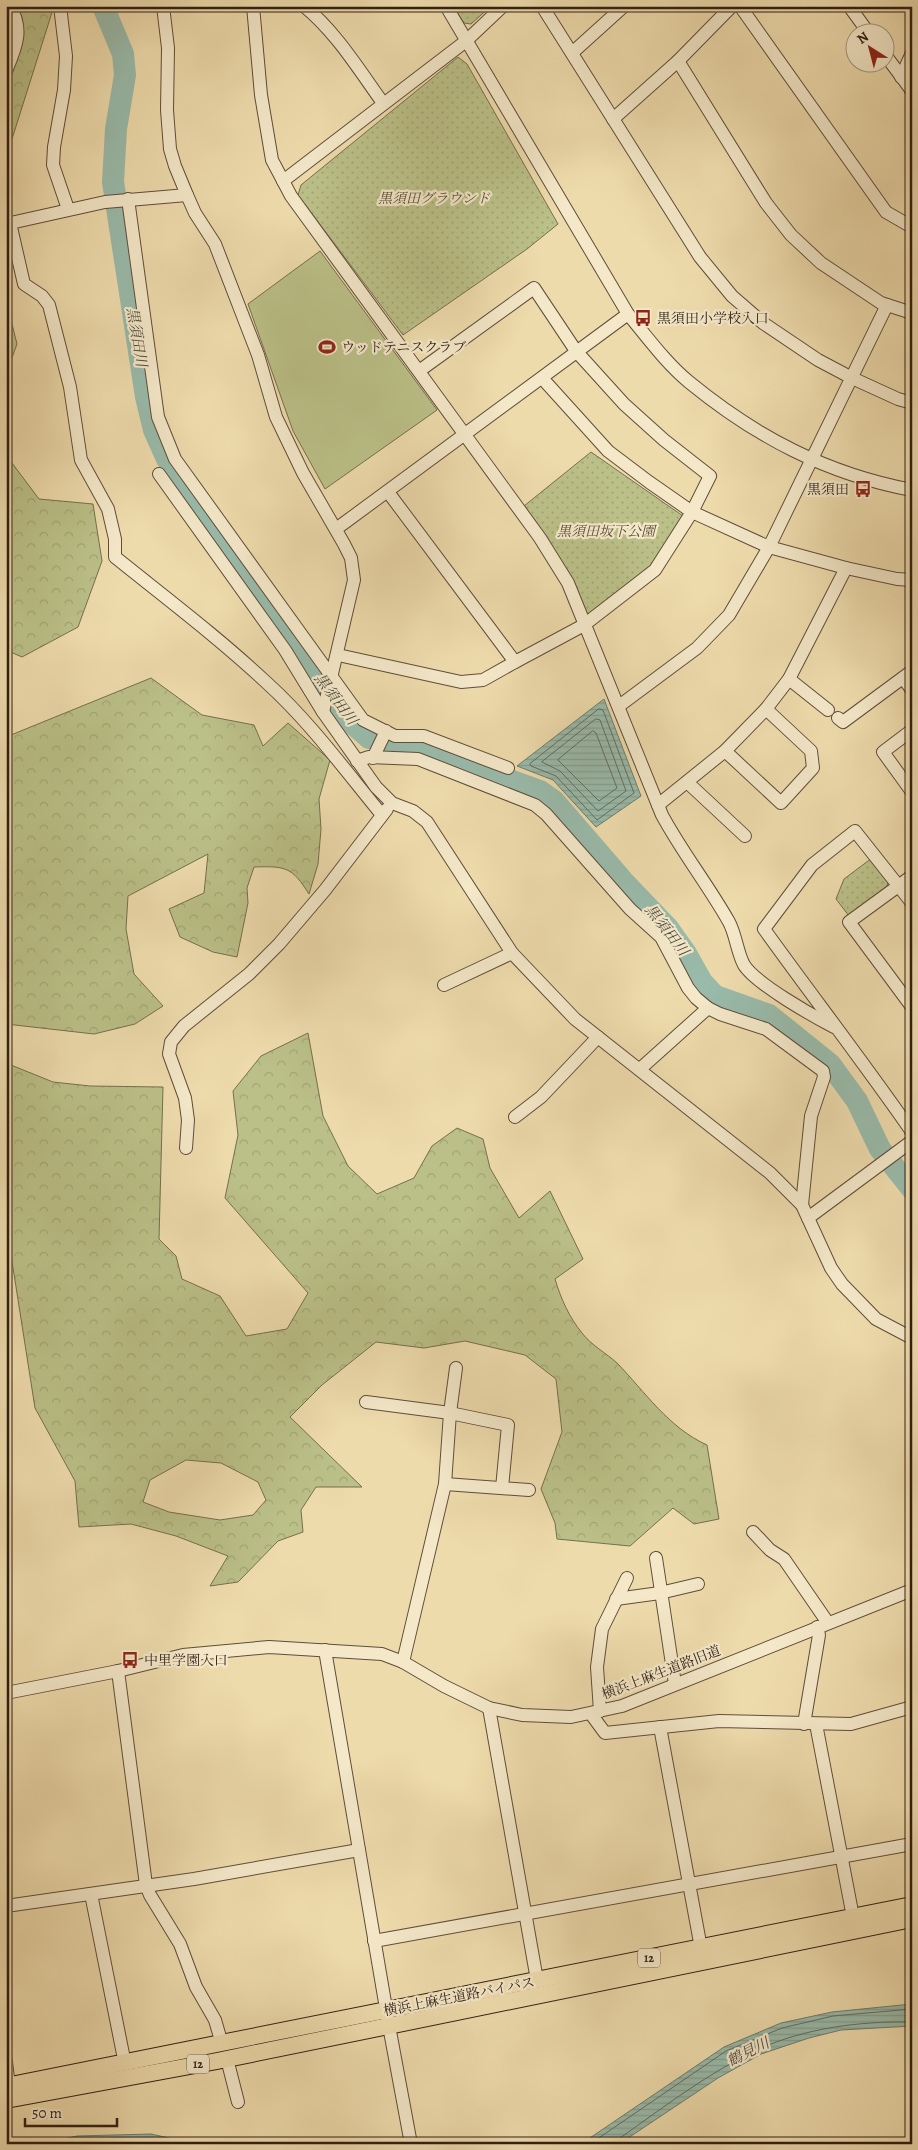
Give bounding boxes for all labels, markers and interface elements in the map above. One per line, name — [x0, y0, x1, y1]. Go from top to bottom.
north arrow — [846, 22, 896, 72]
text: N — [853, 27, 872, 49]
park label: 黒須田グラウンド — [378, 189, 491, 208]
water label: 黒須田川 — [122, 306, 152, 370]
bus stop icon: 黒須田小学校入口 — [633, 308, 653, 328]
place label: 黒須田小学校入口 — [657, 309, 769, 328]
sports icon: ウッドテニスクラブ — [317, 337, 337, 357]
place label: ウッドテニスクラブ — [341, 338, 466, 357]
bus stop icon: 黒須田 — [853, 479, 873, 499]
place label: 黒須田 — [807, 480, 849, 499]
park label: 黒須田坂下公園 — [557, 522, 657, 541]
water label: 黒須田川 — [310, 669, 363, 731]
water label: 黒須田川 — [641, 900, 695, 961]
street label: 横浜上麻生道路旧道 — [599, 1641, 723, 1704]
bus stop icon: 中里学園入口 — [120, 1650, 140, 1670]
place label: 中里学園入口 — [144, 1651, 228, 1670]
road number: 12 — [638, 1949, 660, 1968]
street label: 横浜上麻生道路バイパス — [382, 1972, 536, 2020]
water label: 鶴見川 — [723, 2032, 774, 2071]
road number: 12 — [187, 2054, 209, 2074]
scale bar — [25, 2095, 118, 2127]
text: 50 m — [32, 2103, 62, 2123]

